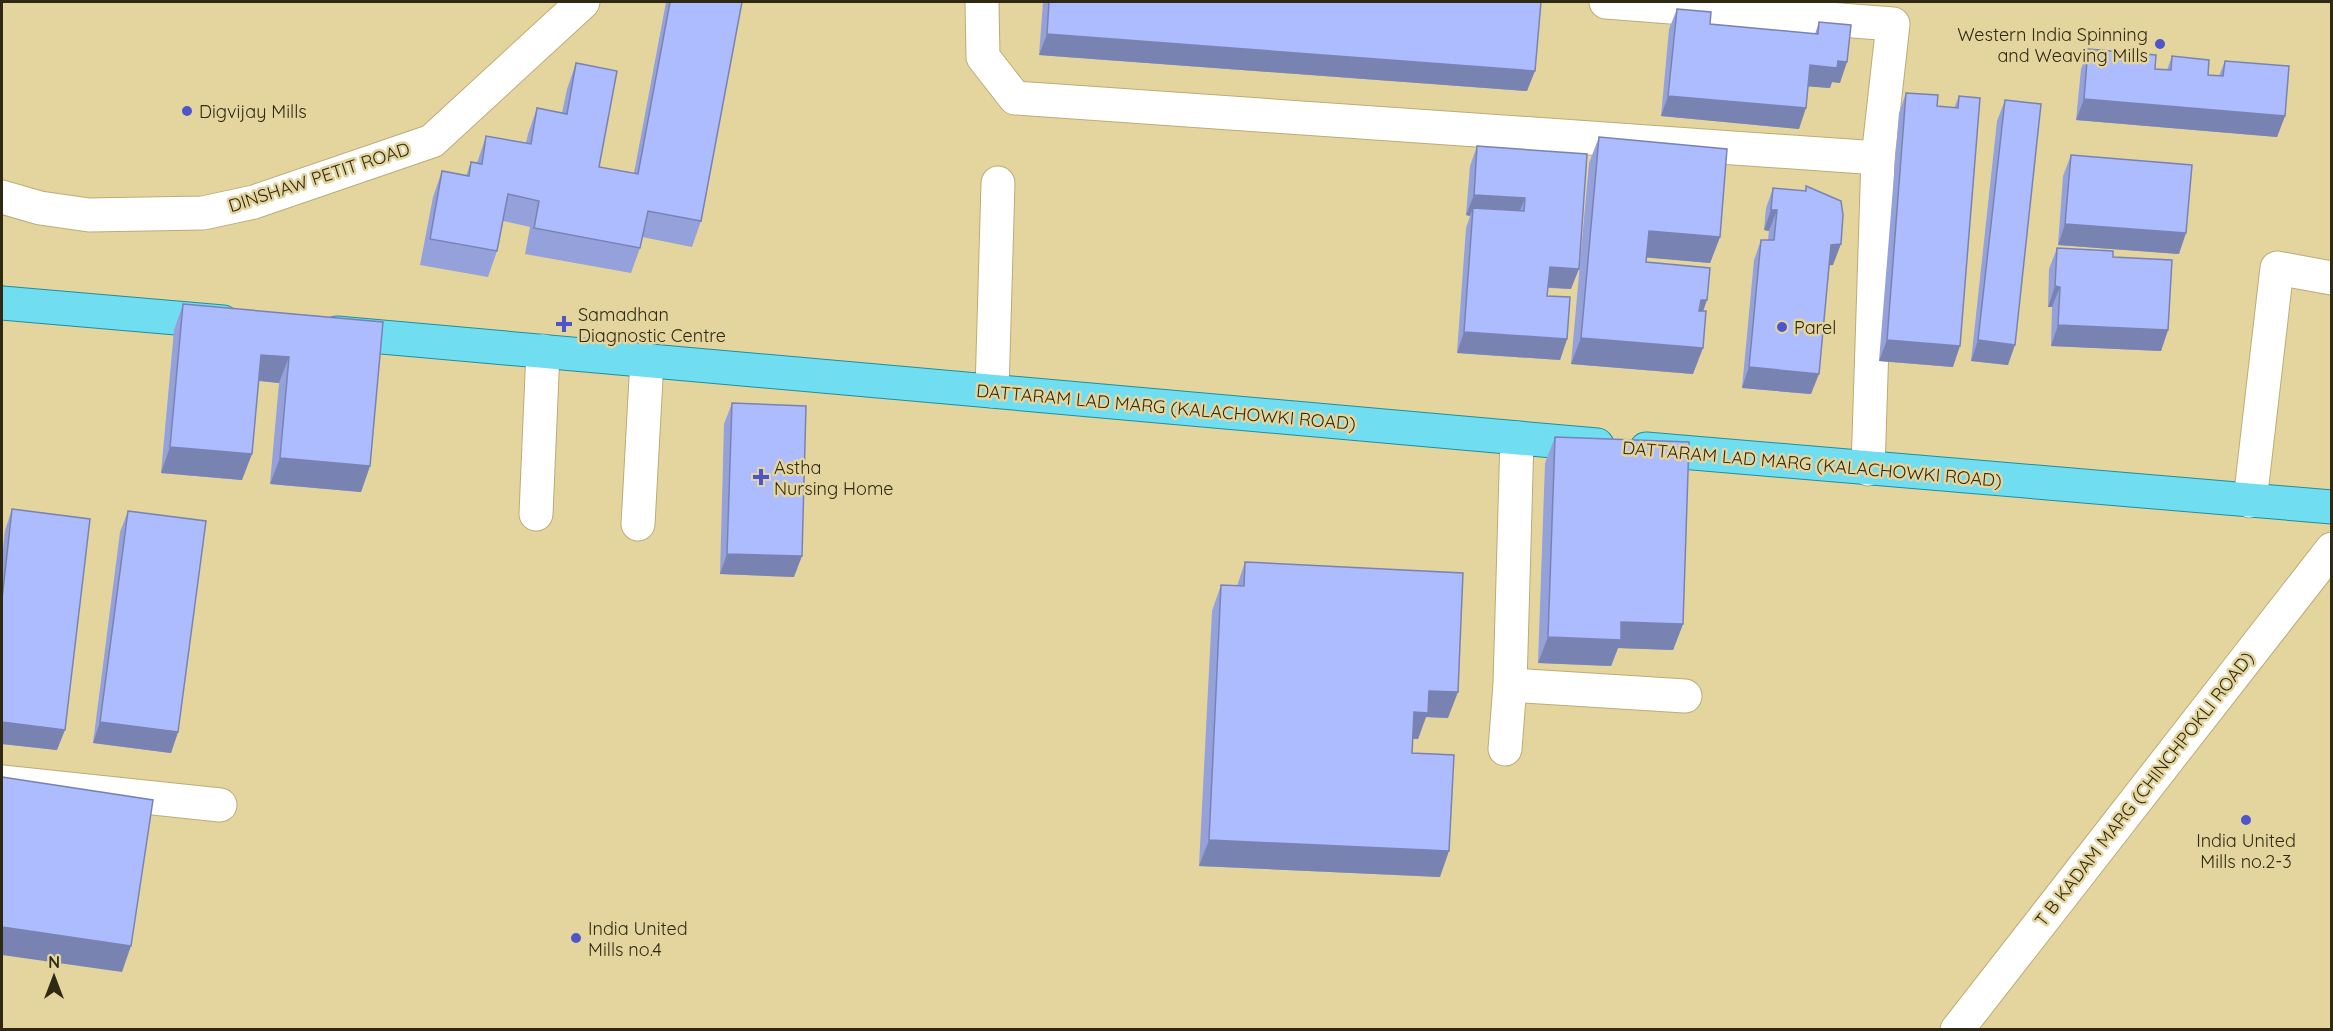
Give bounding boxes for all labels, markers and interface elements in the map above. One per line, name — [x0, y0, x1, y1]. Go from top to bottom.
place label: Western India Spinning and Weaving Mills — [1957, 23, 2148, 67]
marker: Western India Spinning and Weaving Mills — [2153, 37, 2167, 51]
place label: Digvijay Mills — [199, 100, 307, 123]
marker: Digvijay Mills — [180, 104, 194, 118]
street label: DINSHAW PETIT ROAD — [225, 137, 413, 217]
place label: Samadhan Diagnostic Centre — [578, 303, 726, 347]
marker: Samadhan Diagnostic Centre — [555, 315, 573, 333]
place label: Parel — [1794, 316, 1836, 339]
marker: Parel — [1775, 320, 1789, 334]
street label: DATTARAM LAD MARG (KALACHOWKI ROAD) — [975, 379, 1357, 435]
street label: DATTARAM LAD MARG (KALACHOWKI ROAD) — [1621, 436, 2003, 492]
place label: Astha Nursing Home — [774, 456, 894, 500]
marker: Astha Nursing Home — [752, 468, 770, 486]
street label: T B KADAM MARG (CHINCHPOKLI ROAD) — [2029, 647, 2259, 931]
marker: India United Mills no.2-3 — [2239, 813, 2253, 827]
place label: India United Mills no.2-3 — [2196, 829, 2296, 873]
place label: India United Mills no.4 — [588, 917, 688, 961]
marker: India United Mills no.4 — [569, 931, 583, 945]
north arrow — [24, 947, 84, 1007]
text: N — [48, 952, 60, 972]

